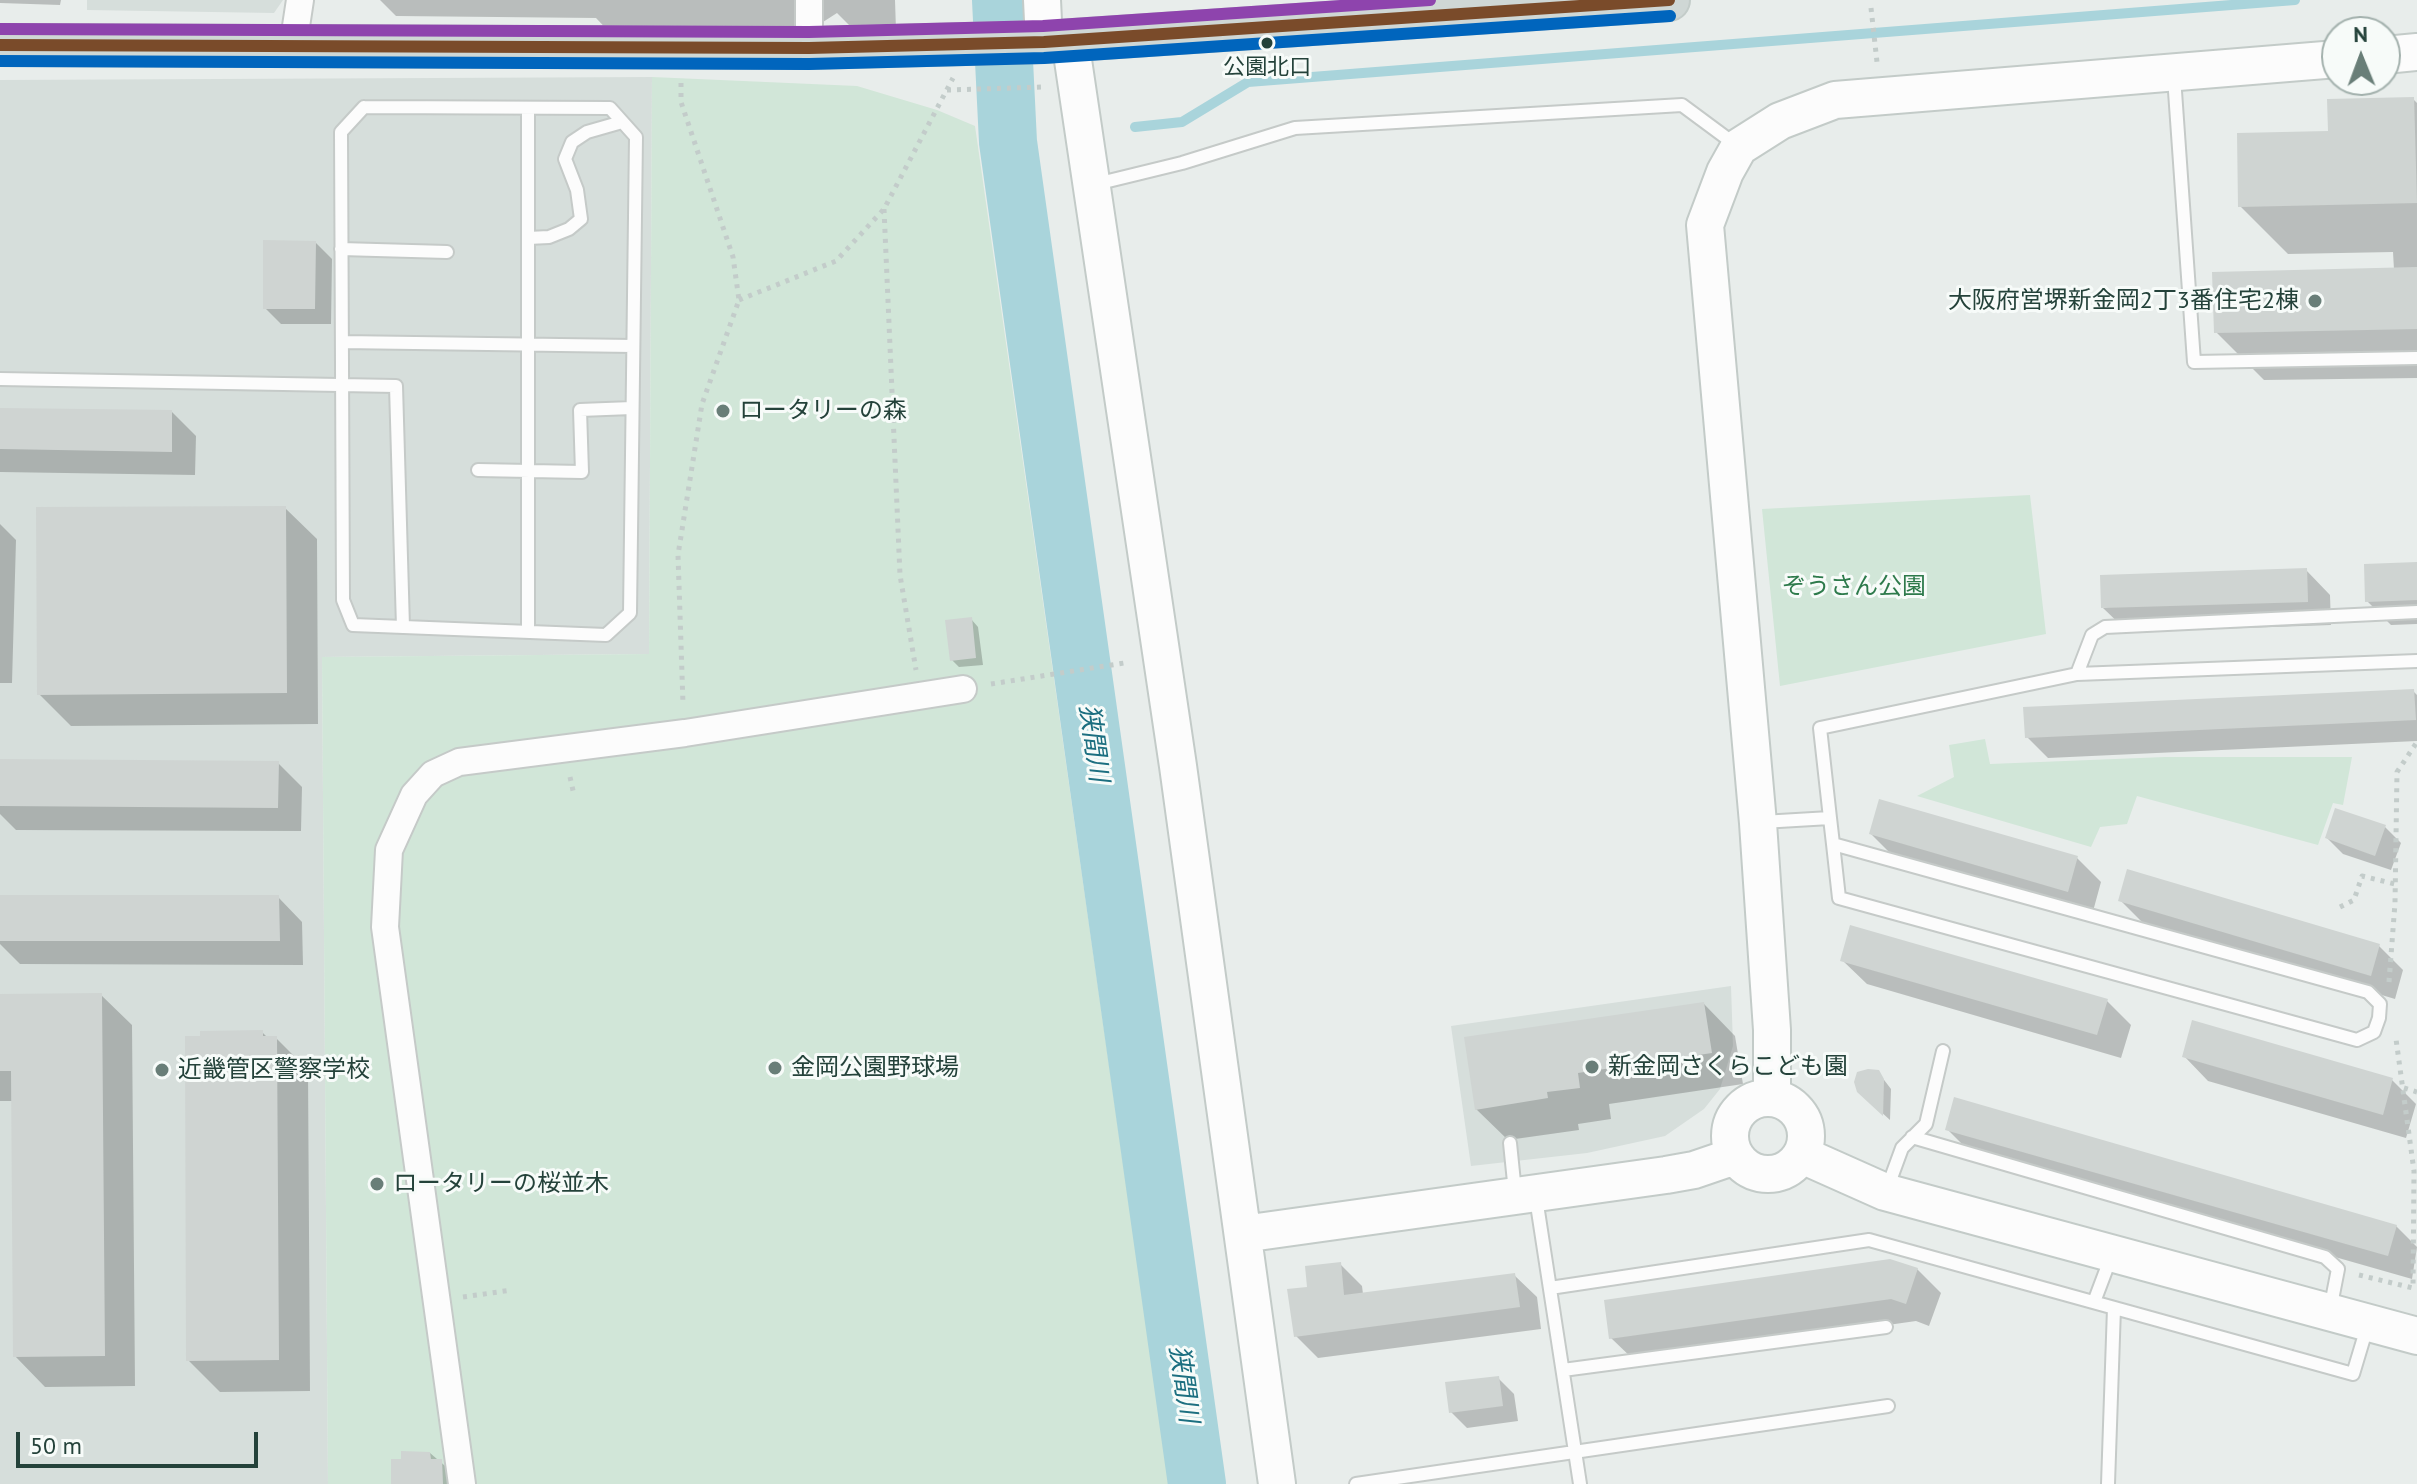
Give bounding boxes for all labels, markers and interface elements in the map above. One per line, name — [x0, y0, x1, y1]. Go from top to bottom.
north arrow — [2321, 16, 2401, 96]
text: N — [2353, 20, 2368, 48]
marker: 公園北口 — [1259, 35, 1275, 51]
place label: 公園北口 — [1223, 55, 1311, 81]
place label: 大阪府営堺新金岡2丁3番住宅2棟 — [1948, 287, 2299, 315]
marker: 大阪府営堺新金岡2丁3番住宅2棟 — [2306, 292, 2324, 310]
place label: ロータリーの森 — [739, 397, 907, 425]
marker: ロータリーの森 — [714, 402, 732, 420]
park label: ぞうさん公園 — [1782, 573, 1926, 601]
water label: 狭間川 — [1072, 702, 1114, 784]
place label: 新金岡さくらこども園 — [1608, 1053, 1848, 1081]
place label: 金岡公園野球場 — [791, 1054, 959, 1082]
place label: 近畿管区警察学校 — [178, 1056, 370, 1084]
marker: 新金岡さくらこども園 — [1583, 1058, 1601, 1076]
marker: 金岡公園野球場 — [766, 1059, 784, 1077]
marker: 近畿管区警察学校 — [153, 1061, 171, 1079]
place label: ロータリーの桜並木 — [393, 1170, 609, 1198]
marker: ロータリーの桜並木 — [368, 1175, 386, 1193]
water label: 狭間川 — [1162, 1343, 1204, 1425]
scale bar — [20, 1416, 262, 1466]
text: 50 m — [30, 1430, 82, 1461]

